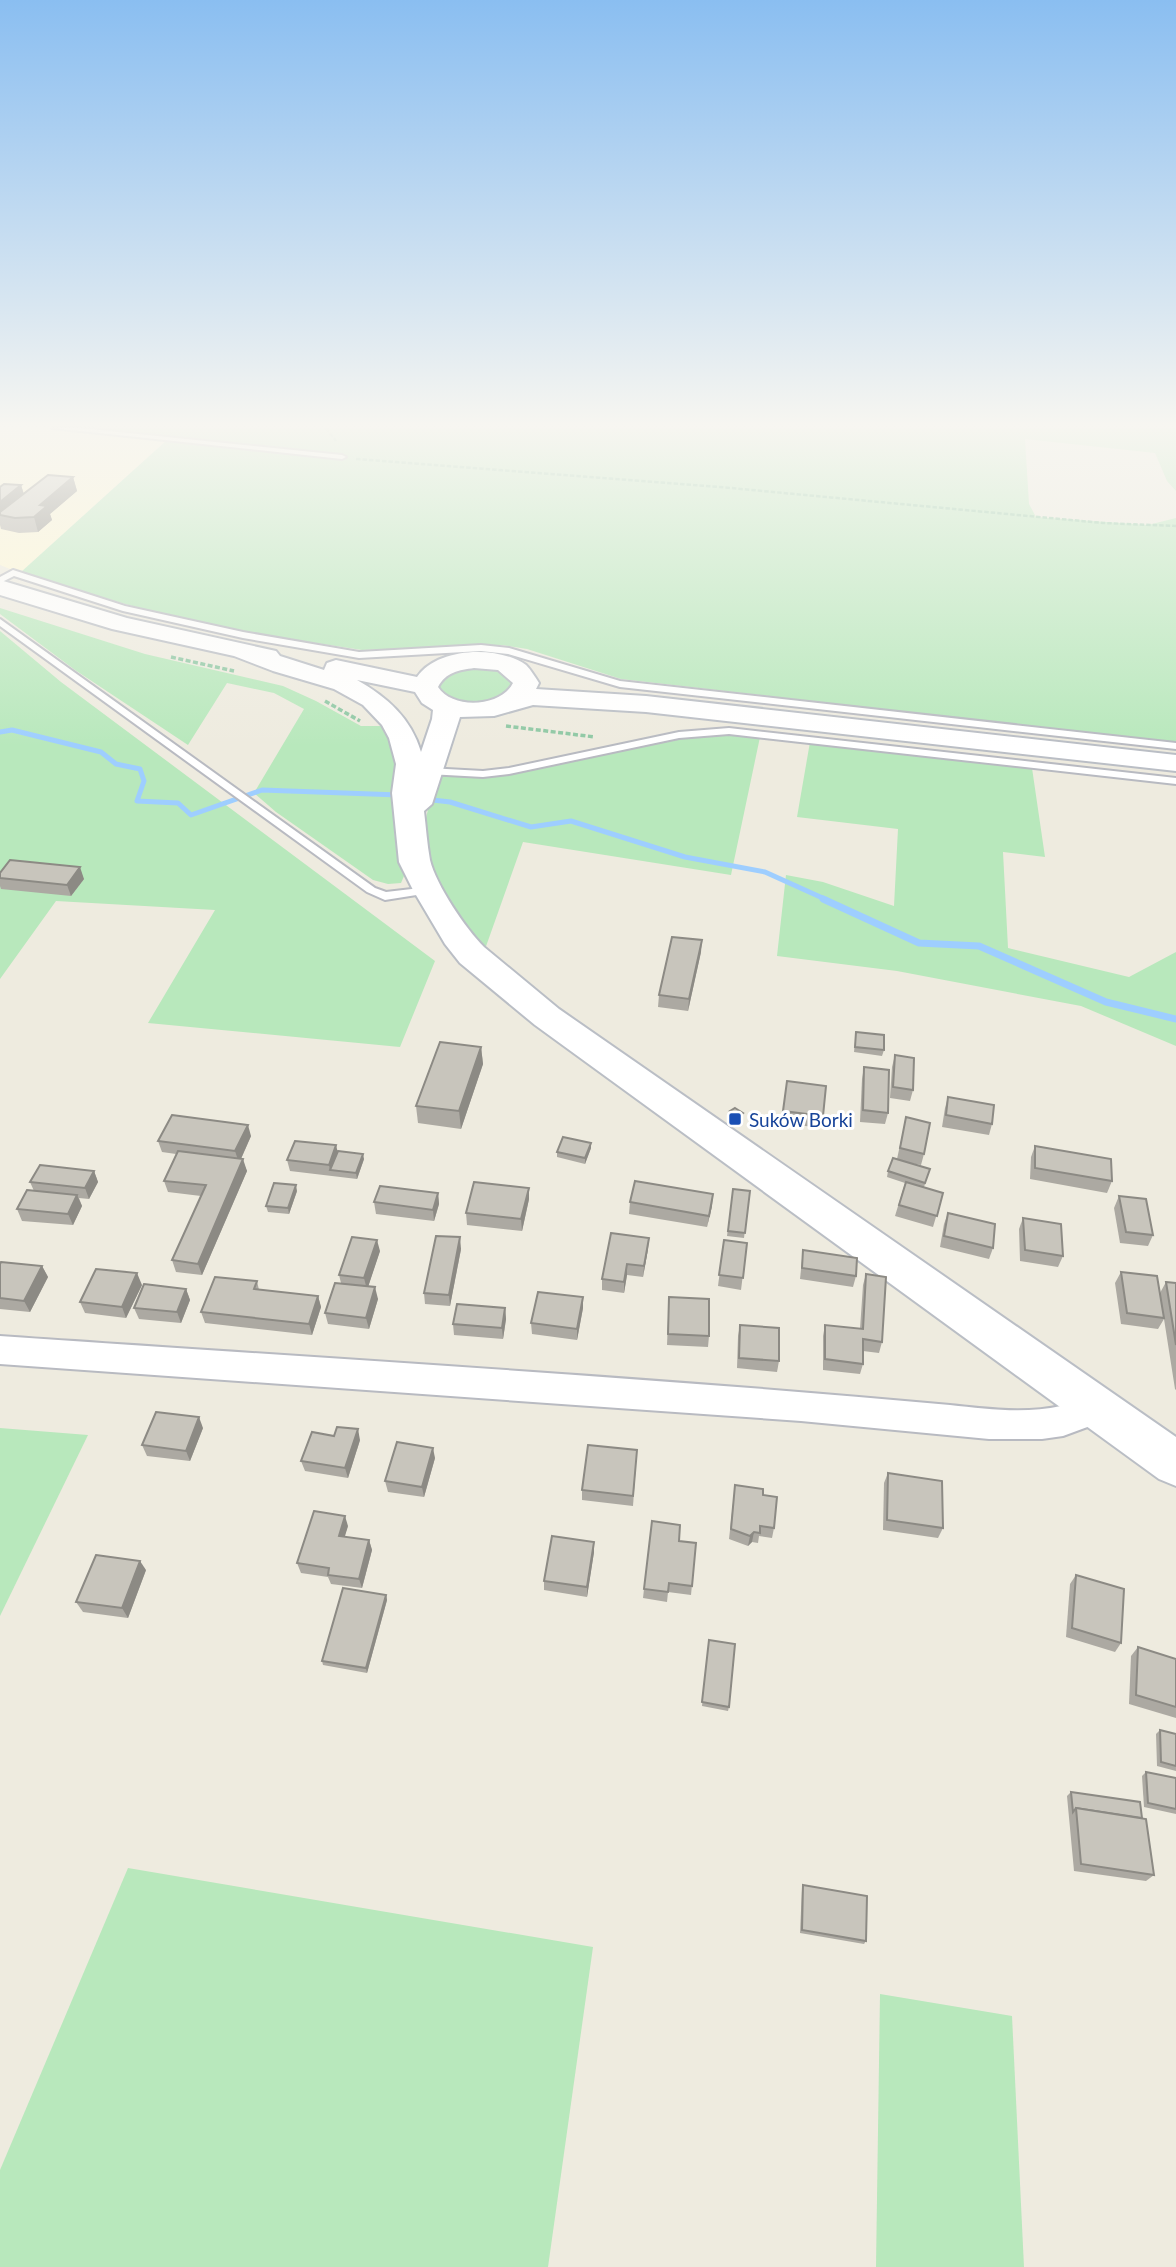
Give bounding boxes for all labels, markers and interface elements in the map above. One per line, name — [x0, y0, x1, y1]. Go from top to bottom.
place label: Suków Borki — [749, 1108, 853, 1131]
marker: Suków Borki — [727, 1111, 743, 1127]

